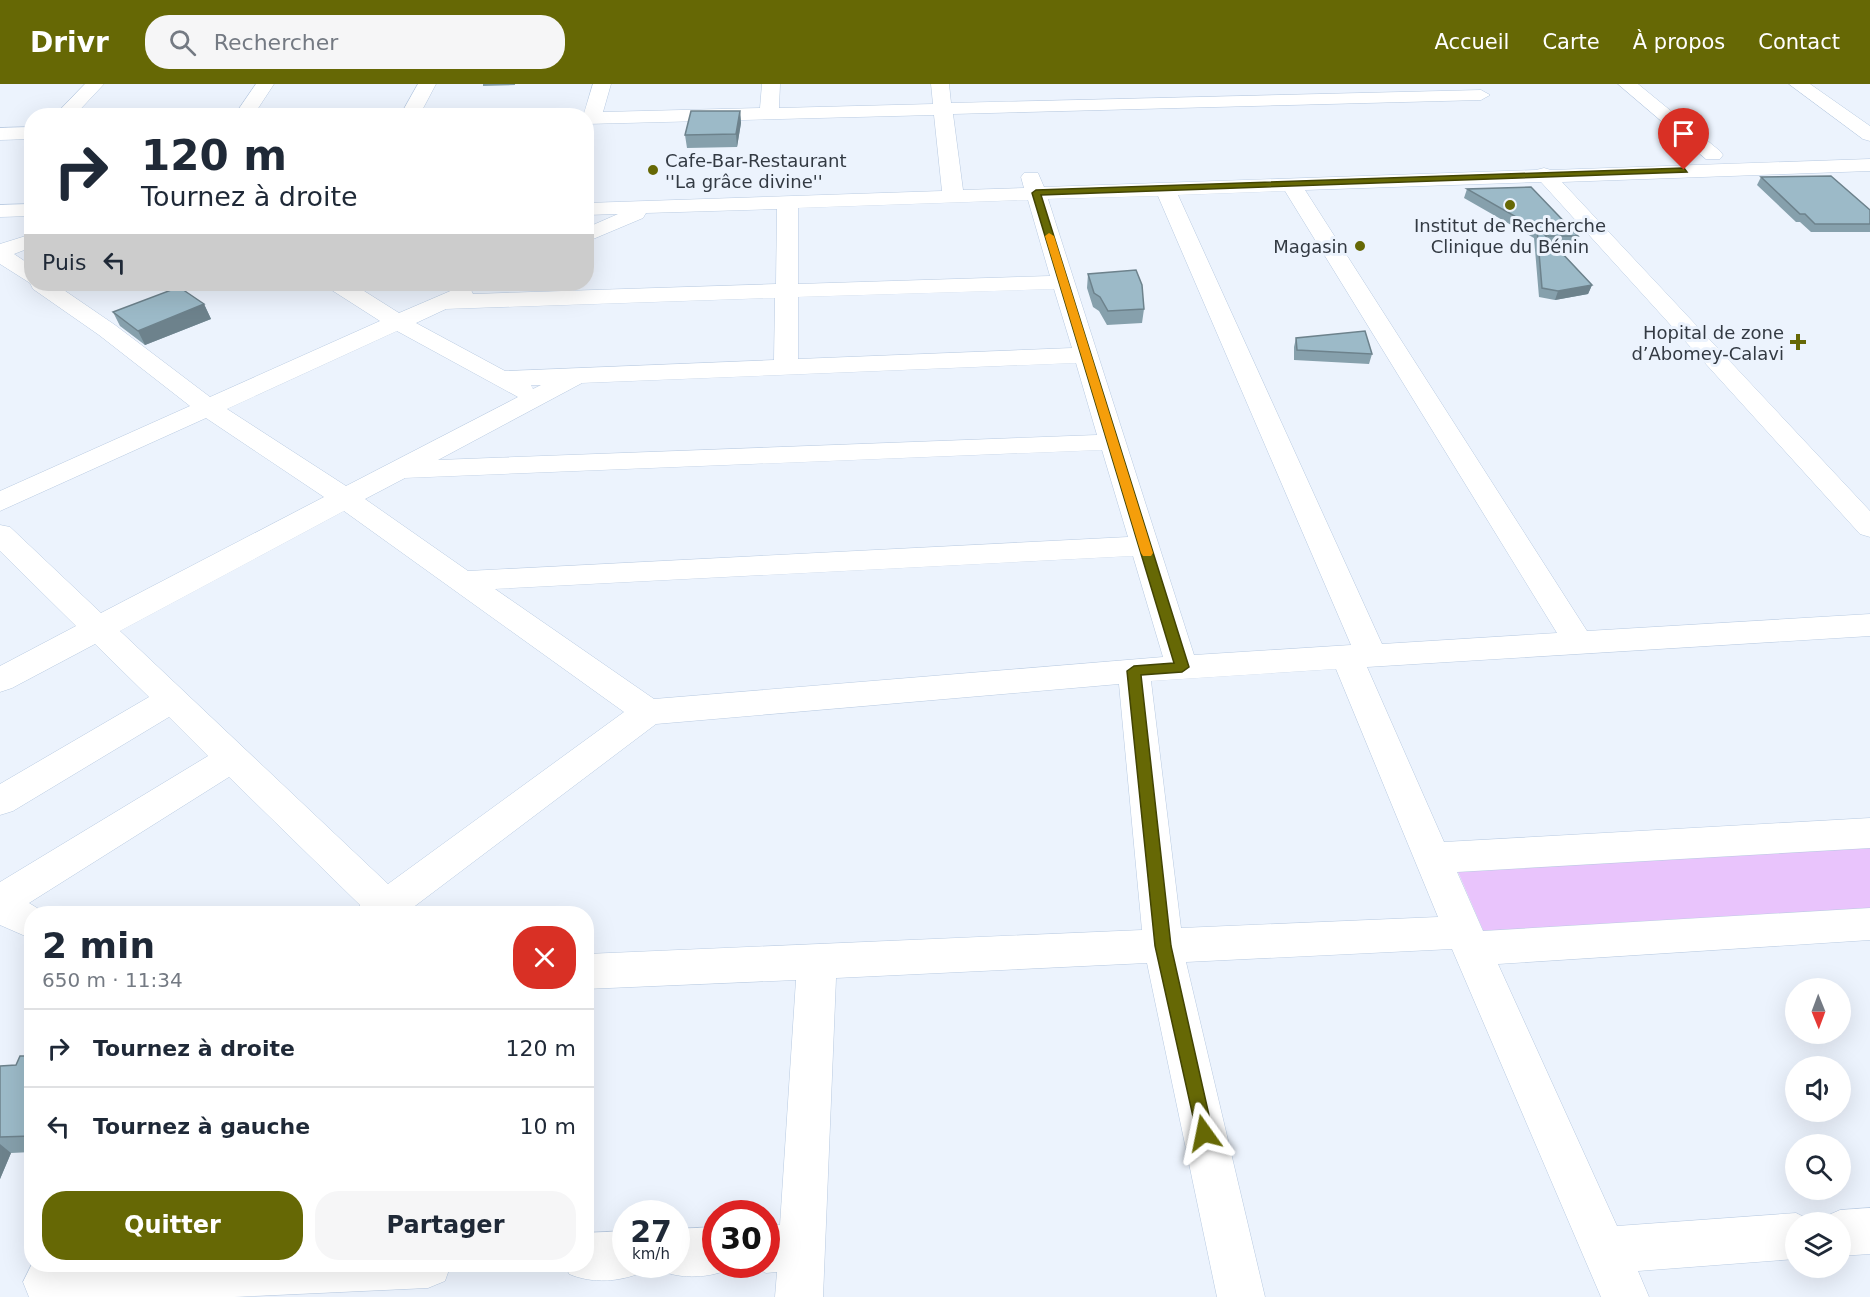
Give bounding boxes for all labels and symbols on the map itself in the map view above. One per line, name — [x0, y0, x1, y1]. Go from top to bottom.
pin — [1658, 108, 1709, 170]
place label: Cafe-Bar-Restaurant ''La grâce divine'' — [665, 150, 847, 192]
marker: Cafe-Bar-Restaurant ''La grâce divine'' — [646, 163, 660, 177]
marker: Institut de Recherche Clinique du Bénin — [1503, 198, 1517, 212]
place label: Institut de Recherche Clinique du Bénin — [1414, 215, 1606, 257]
place label: Magasin — [1273, 236, 1348, 257]
marker: Magasin — [1353, 239, 1367, 253]
place label: Hopital de zone d’Abomey-Calavi — [1631, 322, 1784, 364]
marker: Hopital de zone d’Abomey-Calavi — [1789, 333, 1807, 351]
north arrow — [1785, 978, 1851, 1044]
position arrow — [1172, 1101, 1236, 1165]
speed limit sign: 30 — [702, 1200, 780, 1278]

